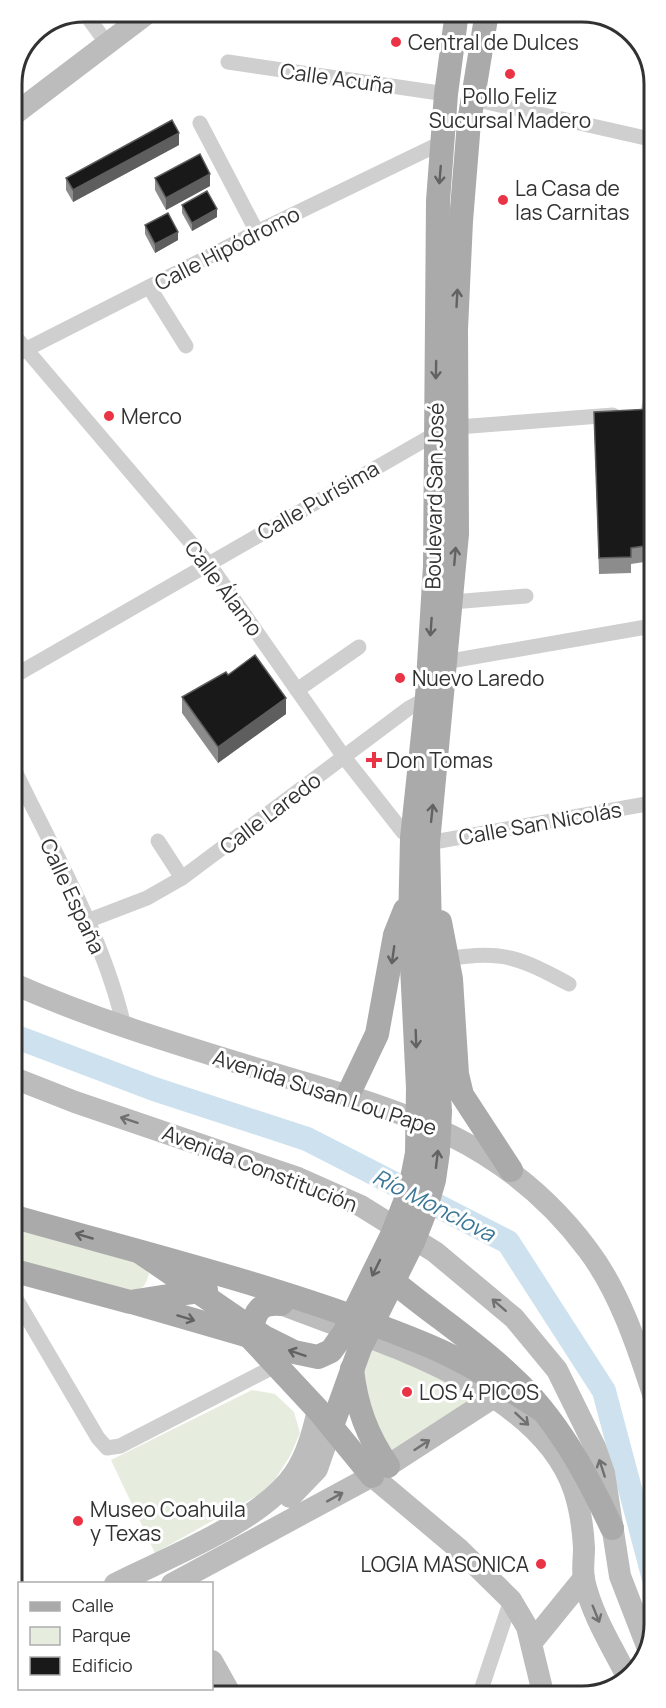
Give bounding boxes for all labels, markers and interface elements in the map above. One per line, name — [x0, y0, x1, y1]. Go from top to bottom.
place label: Central de Dulces — [408, 28, 579, 56]
marker: Central de Dulces — [389, 35, 403, 49]
street label: Calle Acuña — [278, 56, 396, 100]
marker: Pollo Feliz Sucursal Madero — [503, 67, 517, 81]
place label: Pollo Feliz Sucursal Madero — [429, 82, 591, 134]
one-way arrow — [434, 164, 445, 184]
place label: La Casa de las Carnitas — [515, 174, 630, 226]
marker: La Casa de las Carnitas — [496, 193, 510, 207]
street label: Calle Hipódromo — [150, 199, 304, 297]
one-way arrow — [452, 288, 463, 308]
one-way arrow — [431, 359, 442, 379]
place label: Merco — [121, 402, 182, 430]
street label: Boulevard San José — [418, 402, 450, 590]
marker: Merco — [102, 409, 116, 423]
street label: Calle Purísima — [252, 454, 384, 546]
street label: Calle Álamo — [179, 534, 269, 642]
one-way arrow — [450, 546, 461, 566]
one-way arrow — [425, 617, 436, 637]
place label: Nuevo Laredo — [412, 664, 544, 692]
marker: Nuevo Laredo — [393, 671, 407, 685]
place label: Don Tomas — [386, 746, 493, 774]
marker: Don Tomas — [367, 753, 381, 767]
street label: Calle Laredo — [214, 766, 326, 860]
street label: Calle San Nicolás — [456, 795, 624, 851]
one-way arrow — [427, 803, 438, 823]
street label: Calle España — [34, 834, 112, 958]
one-way arrow — [387, 944, 398, 964]
one-way arrow — [411, 1028, 422, 1048]
street label: Avenida Susan Lou Pape — [210, 1043, 440, 1141]
one-way arrow — [120, 1113, 139, 1124]
street label: Avenida Constitución — [159, 1118, 361, 1218]
one-way arrow — [432, 1149, 443, 1169]
water label: Río Monclova — [368, 1161, 502, 1249]
one-way arrow — [74, 1230, 93, 1241]
one-way arrow — [370, 1259, 382, 1277]
one-way arrow — [492, 1298, 507, 1312]
one-way arrow — [176, 1313, 195, 1324]
one-way arrow — [288, 1346, 307, 1357]
place label: LOS 4 PICOS — [419, 1378, 539, 1406]
marker: LOS 4 PICOS — [400, 1385, 414, 1399]
one-way arrow — [514, 1412, 529, 1426]
one-way arrow — [413, 1438, 430, 1450]
one-way arrow — [596, 1459, 607, 1478]
one-way arrow — [326, 1490, 343, 1502]
place label: Museo Coahuila y Texas — [90, 1495, 246, 1547]
marker: Museo Coahuila y Texas — [71, 1514, 85, 1528]
place label: LOGIA MASONICA — [360, 1550, 529, 1578]
marker: LOGIA MASONICA — [534, 1557, 548, 1571]
legend — [18, 1582, 213, 1690]
text: Calle — [72, 1593, 114, 1617]
one-way arrow — [591, 1605, 602, 1623]
text: Parque — [72, 1623, 131, 1647]
text: Edificio — [72, 1653, 133, 1677]

